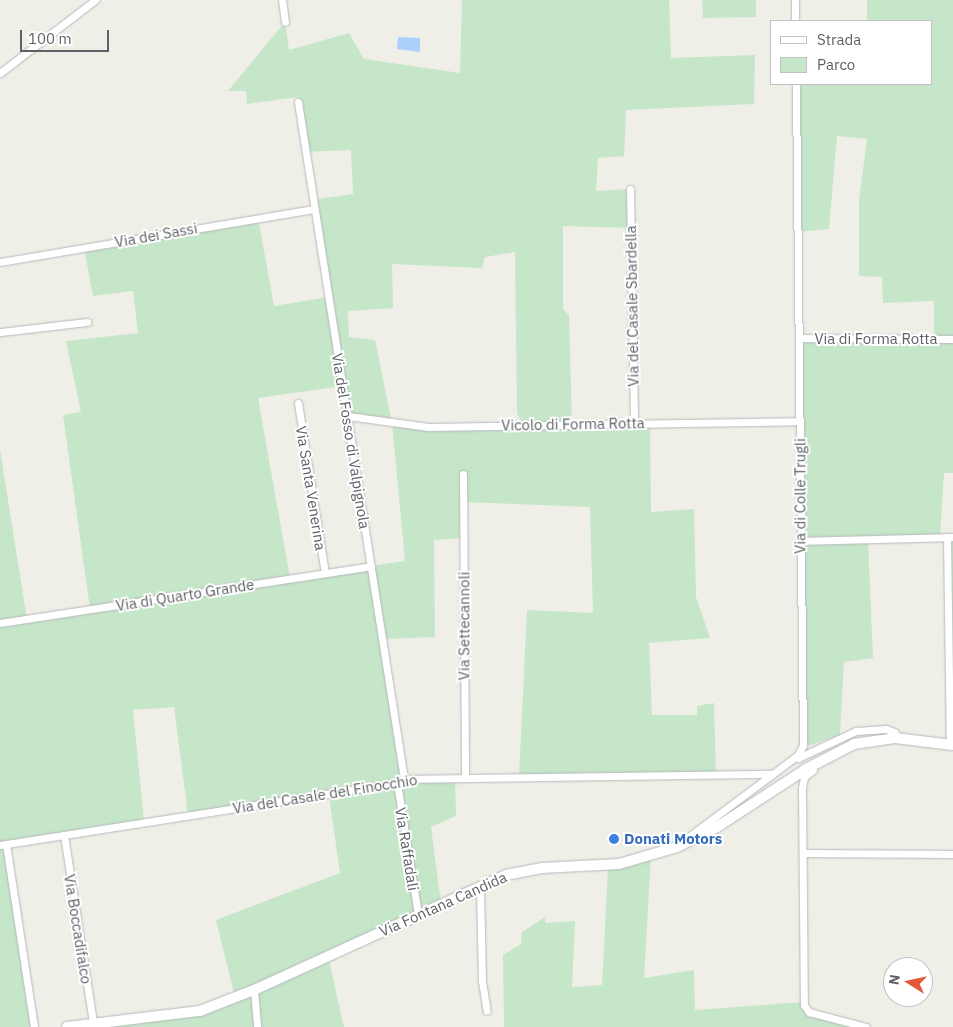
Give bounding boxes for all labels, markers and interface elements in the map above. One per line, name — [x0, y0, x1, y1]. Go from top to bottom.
scale bar — [22, 20, 111, 52]
legend — [770, 20, 933, 85]
text: 100 m — [28, 29, 72, 48]
text: Strada — [817, 30, 861, 49]
text: Parco — [817, 55, 855, 74]
street label: Via dei Sassi — [113, 219, 199, 251]
street label: Via del Casale Sbardella — [622, 225, 642, 387]
street label: Via di Forma Rotta — [814, 330, 938, 348]
street label: Via del Fosso di Valpignola — [328, 352, 374, 530]
street label: Vicolo di Forma Rotta — [501, 414, 645, 434]
street label: Via Santa Venerina — [292, 424, 330, 552]
street label: Via di Colle Trugli — [791, 438, 809, 554]
street label: Via Settecannoli — [455, 572, 473, 680]
street label: Via di Quarto Grande — [115, 575, 255, 615]
street label: Via del Casale del Finocchio — [231, 771, 419, 817]
street label: Via Raffadali — [392, 806, 422, 892]
place label: Donati Motors — [624, 830, 722, 848]
marker: Donati Motors — [608, 833, 620, 845]
street label: Via Fontana Candida — [376, 868, 510, 940]
street label: Via Boccadifalco — [60, 873, 96, 985]
north arrow — [883, 957, 933, 1007]
text: N — [884, 973, 904, 986]

